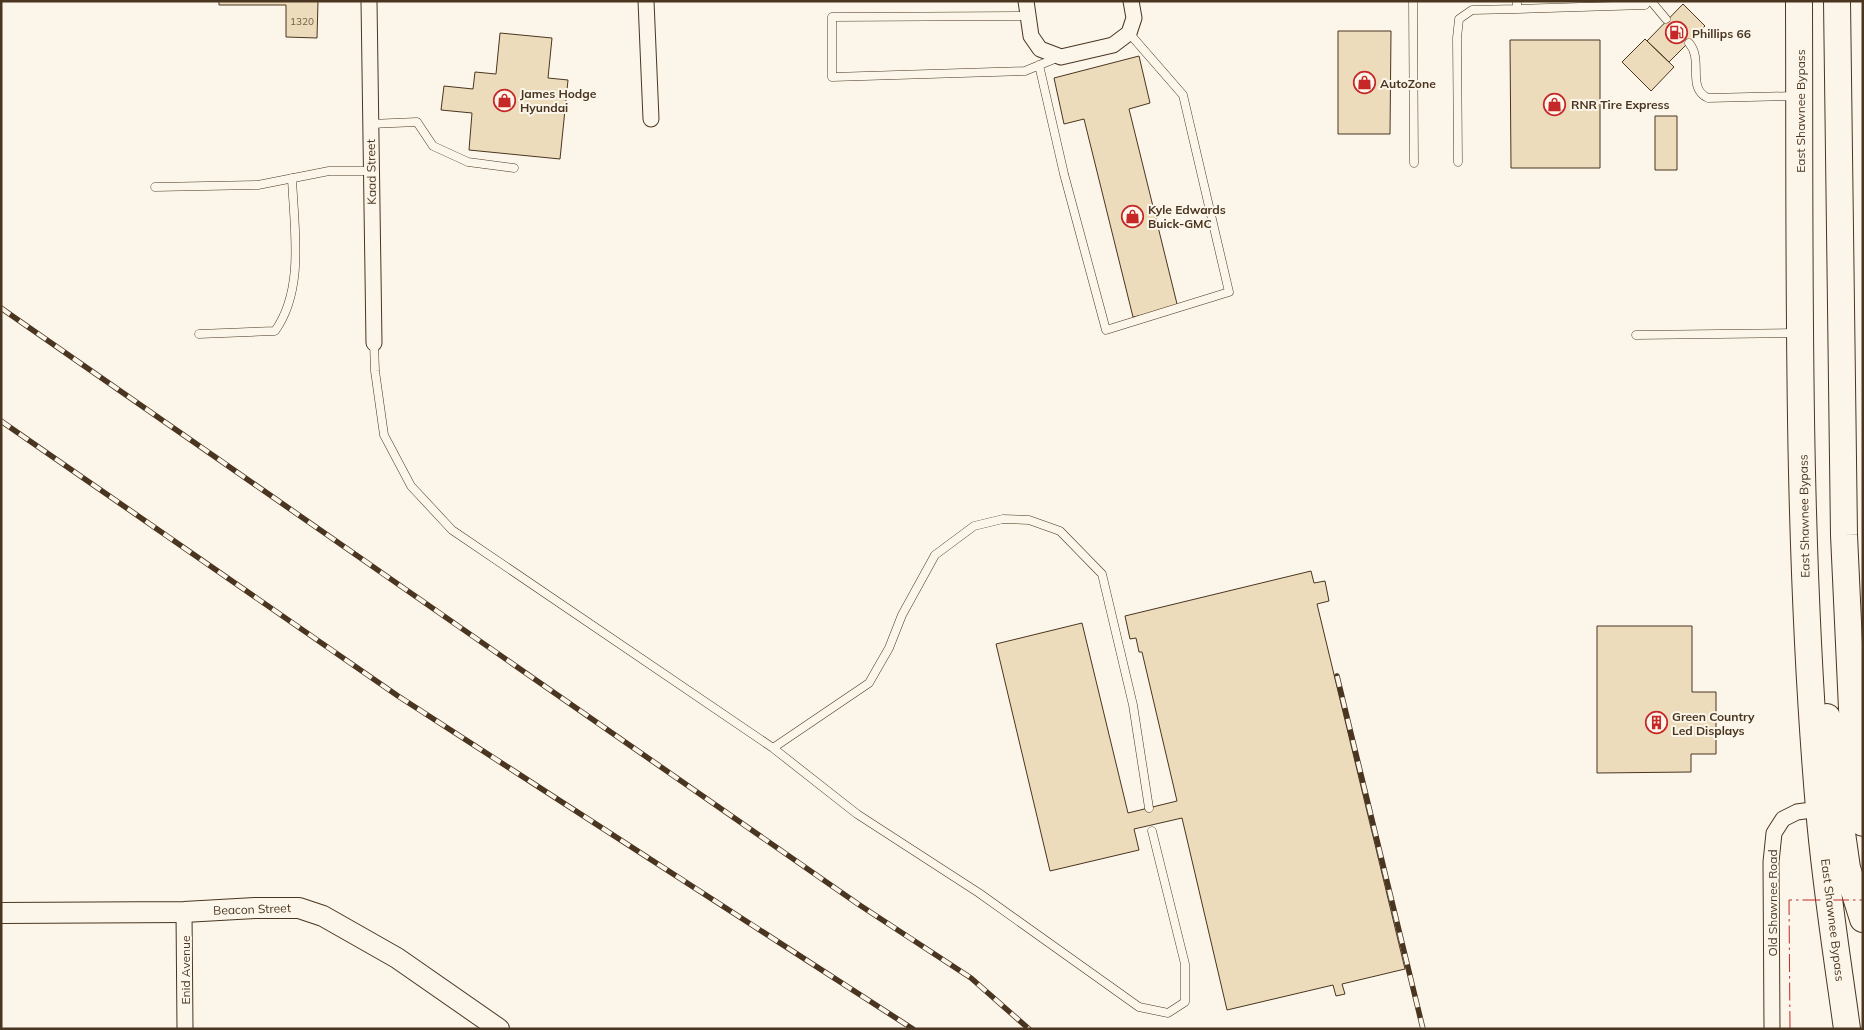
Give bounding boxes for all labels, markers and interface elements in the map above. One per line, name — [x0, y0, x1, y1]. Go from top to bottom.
house number: 1320 — [290, 15, 314, 28]
fuel station icon: Phillips 66 — [1664, 21, 1688, 45]
place label: Phillips 66 — [1692, 26, 1751, 41]
street label: East Shawnee Bypass — [1793, 49, 1808, 173]
shop icon: AutoZone — [1352, 71, 1376, 95]
place label: AutoZone — [1380, 76, 1436, 91]
place label: James Hodge Hyundai — [520, 86, 597, 115]
shop icon: James Hodge Hyundai — [492, 88, 516, 112]
shop icon: RNR Tire Express — [1543, 92, 1567, 116]
place label: RNR Tire Express — [1571, 97, 1670, 112]
street label: Kaad Street — [363, 139, 379, 205]
place label: Kyle Edwards Buick-GMC — [1148, 202, 1226, 231]
shop icon: Kyle Edwards Buick-GMC — [1120, 204, 1144, 228]
street label: East Shawnee Bypass — [1795, 454, 1813, 578]
place label: Green Country Led Displays — [1672, 709, 1755, 738]
building icon: Green Country Led Displays — [1644, 711, 1668, 735]
street label: Old Shawnee Road — [1765, 849, 1780, 957]
street label: East Shawnee Bypass — [1818, 858, 1848, 982]
street label: Beacon Street — [213, 900, 291, 918]
street label: Enid Avenue — [178, 935, 193, 1005]

